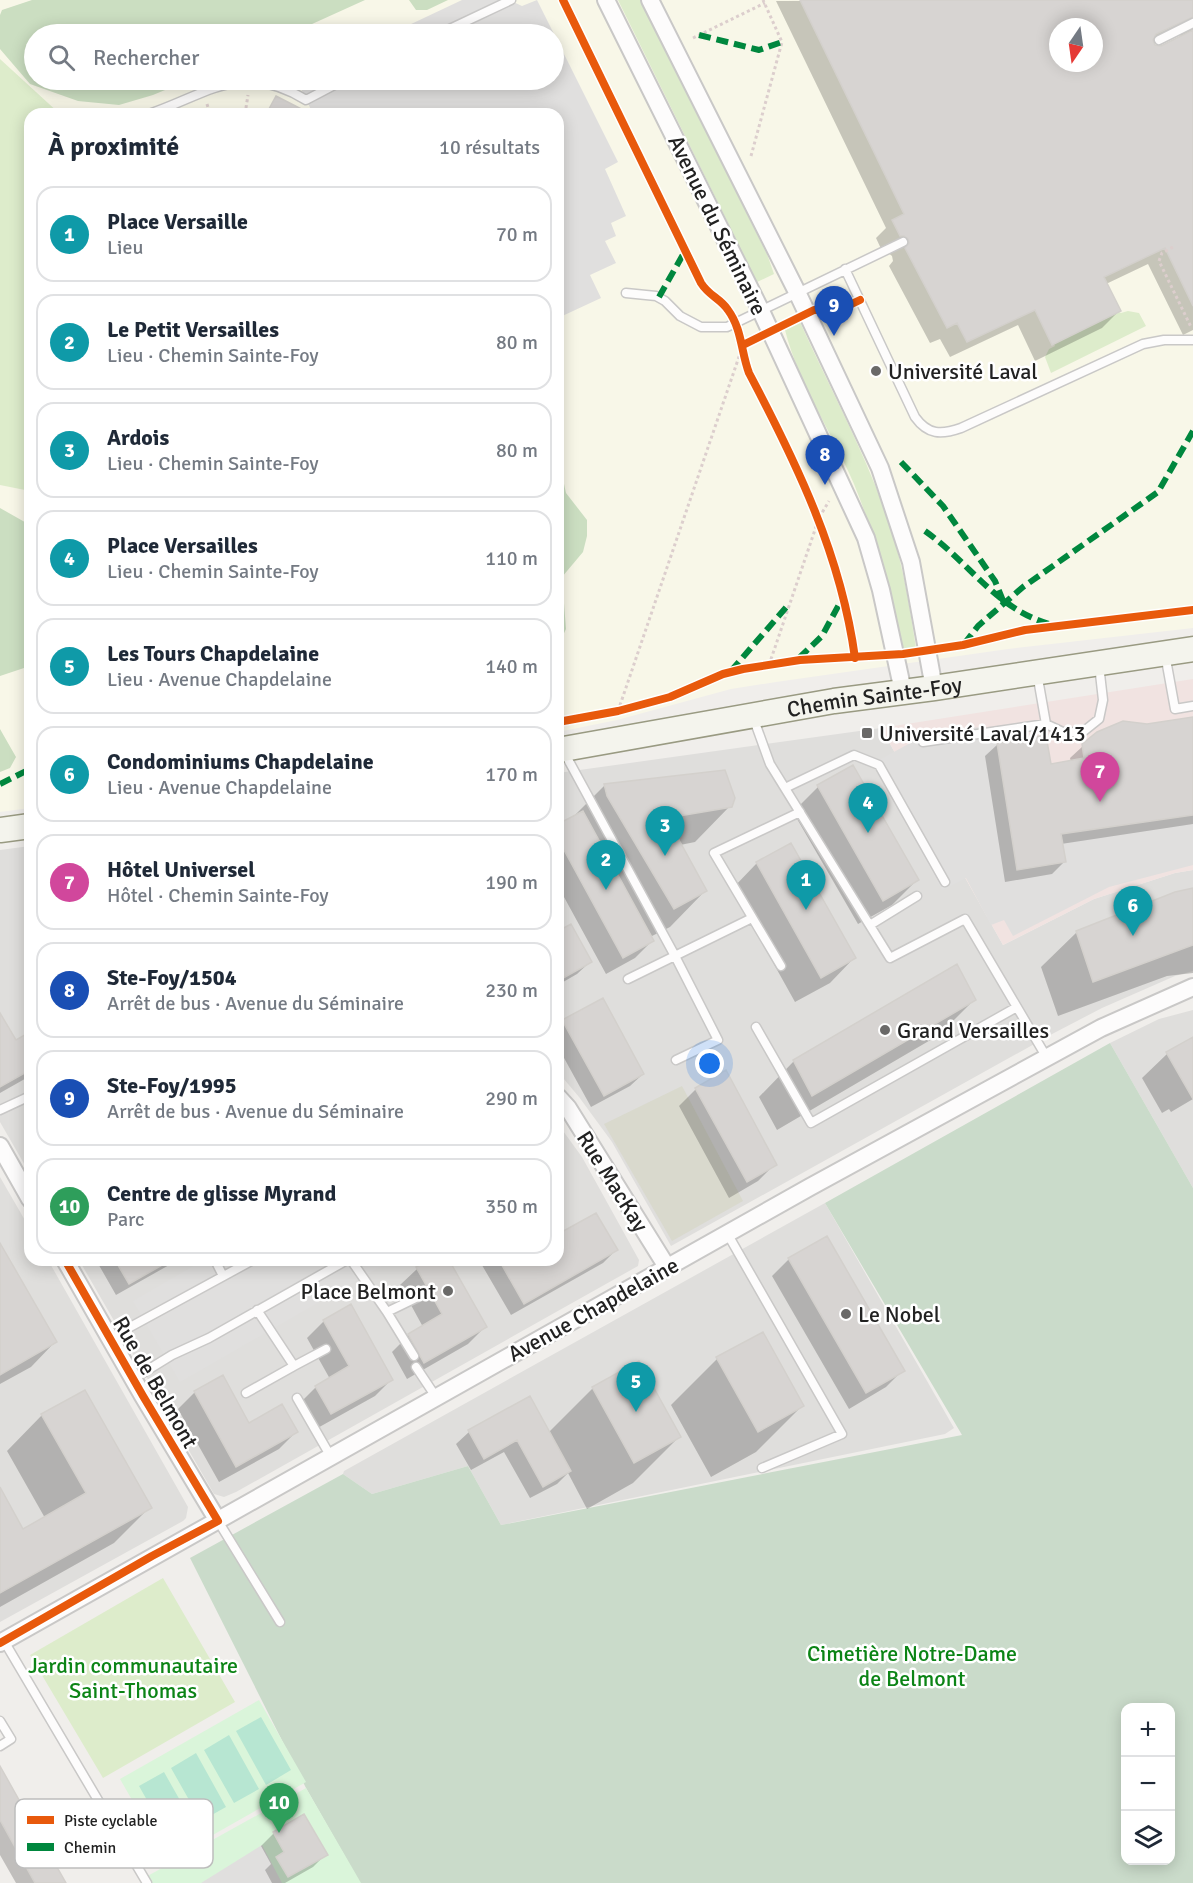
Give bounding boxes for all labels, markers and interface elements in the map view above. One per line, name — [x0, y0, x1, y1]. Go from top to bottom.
north arrow — [1049, 18, 1103, 72]
search box — [24, 24, 564, 90]
icon: search — [45, 41, 78, 74]
text: Rechercher — [93, 44, 199, 71]
text: À proximité — [48, 131, 179, 163]
street label: Avenue du Séminaire — [662, 131, 773, 320]
text: 10 résultats — [439, 135, 540, 160]
text: Place Versaille — [107, 208, 248, 235]
text: 1 — [64, 222, 75, 247]
text: 70 m — [496, 222, 538, 247]
text: Lieu — [107, 235, 143, 260]
pin: 9 — [814, 286, 854, 336]
text: Le Petit Versailles — [107, 316, 279, 343]
text: 2 — [64, 330, 75, 355]
text: 80 m — [496, 330, 538, 355]
text: Lieu · Chemin Sainte-Foy — [107, 343, 319, 368]
place label: Université Laval — [888, 358, 1038, 385]
marker: Université Laval — [869, 364, 883, 378]
text: Ardois — [107, 424, 169, 451]
pin: 8 — [806, 436, 844, 485]
text: 3 — [64, 438, 75, 463]
text: 80 m — [496, 438, 538, 463]
text: Lieu · Chemin Sainte-Foy — [107, 451, 319, 476]
text: Place Versailles — [107, 532, 258, 559]
text: 4 — [64, 546, 75, 571]
text: 110 m — [485, 546, 538, 571]
text: Lieu · Chemin Sainte-Foy — [107, 559, 319, 584]
text: Les Tours Chapdelaine — [107, 640, 319, 667]
text: 5 — [64, 654, 75, 679]
text: 140 m — [485, 654, 538, 679]
text: Lieu · Avenue Chapdelaine — [107, 667, 332, 692]
street label: Chemin Sainte-Foy — [785, 671, 965, 723]
place label: Université Laval/1413 — [879, 720, 1086, 747]
marker: Université Laval/1413 — [860, 726, 874, 740]
text: Condominiums Chapdelaine — [107, 748, 374, 775]
pin: 7 — [1080, 752, 1120, 802]
text: 6 — [64, 762, 75, 787]
text: 170 m — [485, 762, 538, 787]
text: Lieu · Avenue Chapdelaine — [107, 775, 332, 800]
pin: 4 — [848, 784, 888, 833]
pin: 3 — [646, 806, 684, 856]
pin: 2 — [586, 840, 626, 890]
text: Hôtel Universel — [107, 856, 255, 883]
pin: 1 — [786, 860, 826, 910]
text: 7 — [64, 870, 75, 895]
text: 190 m — [485, 870, 538, 895]
text: Hôtel · Chemin Sainte-Foy — [107, 883, 329, 908]
pin: 6 — [1114, 886, 1152, 936]
text: Ste-Foy/1504 — [107, 964, 237, 991]
text: 8 — [64, 978, 75, 1003]
text: 230 m — [485, 978, 538, 1003]
text: Arrêt de bus · Avenue du Séminaire — [107, 991, 404, 1016]
place label: Grand Versailles — [897, 1017, 1049, 1044]
marker: Grand Versailles — [878, 1023, 892, 1037]
your location — [695, 1049, 724, 1078]
text: Ste-Foy/1995 — [107, 1072, 237, 1099]
text: 9 — [64, 1086, 75, 1111]
text: 290 m — [485, 1086, 538, 1111]
text: Arrêt de bus · Avenue du Séminaire — [107, 1099, 404, 1124]
street label: Rue MacKay — [571, 1126, 655, 1237]
text: Centre de glisse Myrand — [107, 1180, 336, 1207]
text: 10 — [59, 1194, 80, 1219]
text: 350 m — [485, 1194, 538, 1219]
text: Parc — [107, 1207, 144, 1232]
street label: Avenue Chapdelaine — [503, 1251, 683, 1368]
place label: Place Belmont — [300, 1278, 436, 1305]
marker: Place Belmont — [441, 1284, 455, 1298]
place label: Le Nobel — [858, 1301, 940, 1328]
marker: Le Nobel — [839, 1307, 853, 1321]
street label: Rue de Belmont — [107, 1312, 204, 1453]
pin: 5 — [616, 1362, 656, 1412]
park label: Cimetière Notre-Dame de Belmont — [807, 1640, 1017, 1692]
park label: Jardin communautaire Saint-Thomas — [28, 1652, 238, 1704]
map controls — [1121, 1703, 1175, 1865]
button: + — [1121, 1703, 1175, 1757]
button: − — [1121, 1757, 1175, 1811]
pin: 10 — [260, 1784, 298, 1833]
legend — [15, 1799, 213, 1868]
text: Piste cyclable — [64, 1811, 158, 1831]
button: layers — [1121, 1811, 1175, 1865]
text: Chemin — [64, 1838, 116, 1858]

